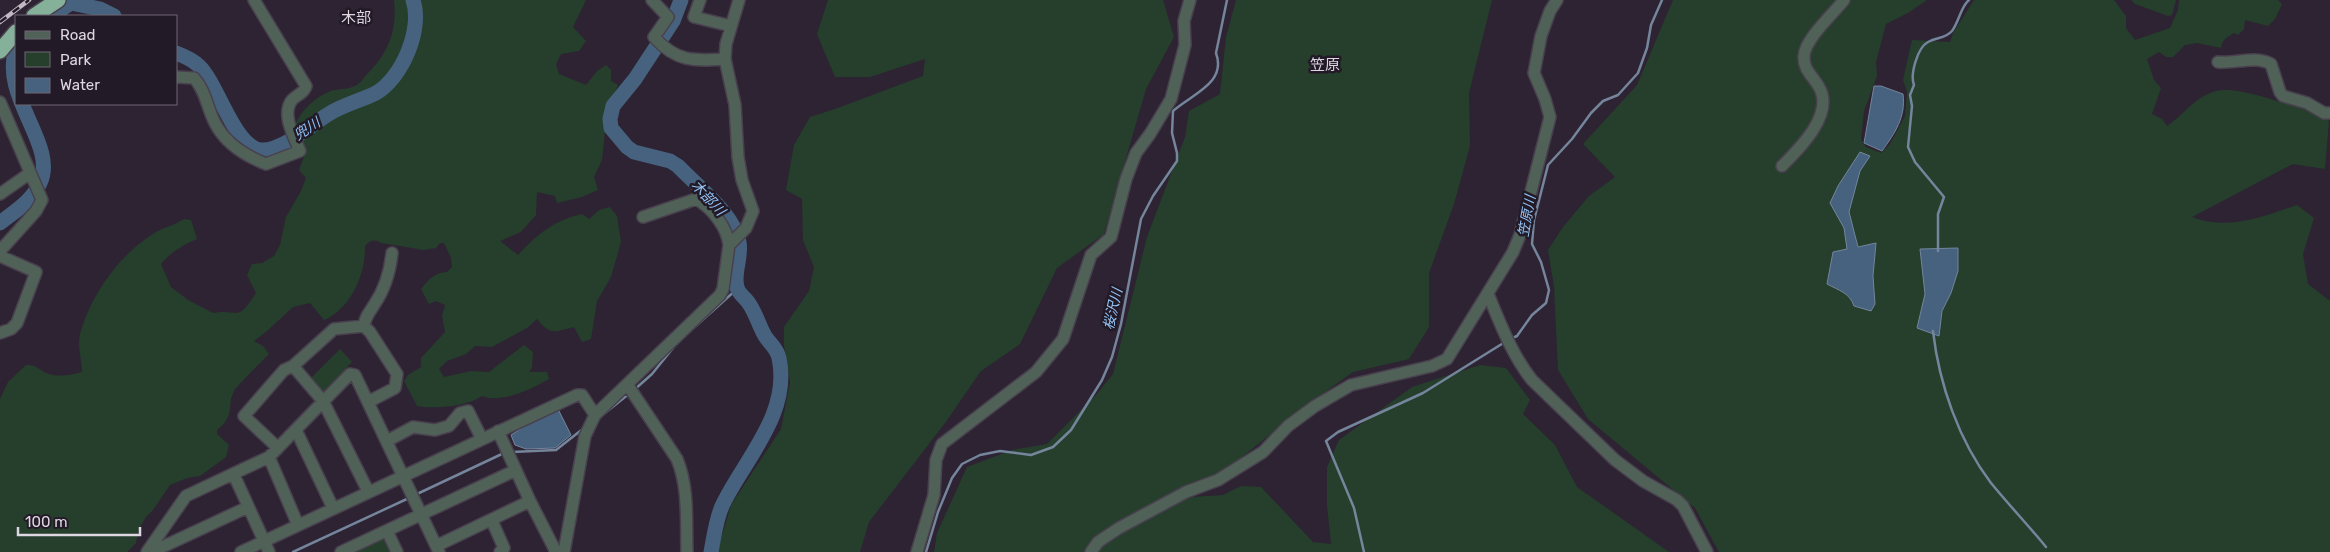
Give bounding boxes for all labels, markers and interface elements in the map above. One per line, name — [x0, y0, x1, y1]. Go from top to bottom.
district label: 木部 — [341, 9, 371, 27]
legend — [15, 15, 178, 105]
text: Road — [60, 26, 96, 44]
text: Park — [60, 51, 91, 69]
district label: 笠原 — [1310, 56, 1340, 74]
text: Water — [60, 76, 100, 94]
water label: 兜川 — [291, 113, 325, 144]
water label: 木部川 — [687, 177, 730, 221]
water label: 笠原川 — [1515, 192, 1539, 238]
water label: 桜沢川 — [1100, 285, 1126, 331]
scale bar — [18, 504, 140, 536]
text: 100 m — [25, 513, 67, 531]

